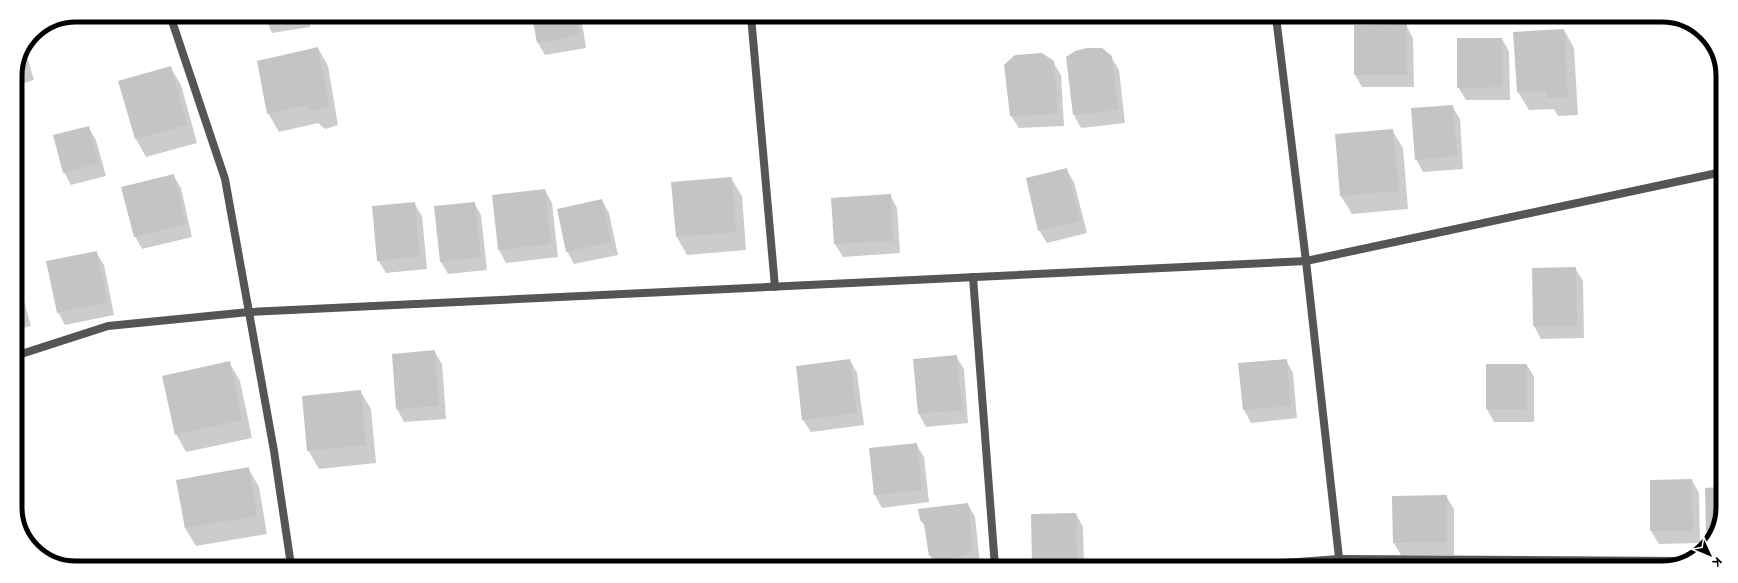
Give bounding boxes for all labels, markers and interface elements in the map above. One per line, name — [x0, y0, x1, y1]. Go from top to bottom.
north arrow — [1690, 535, 1730, 575]
text: K — [1709, 554, 1725, 570]

